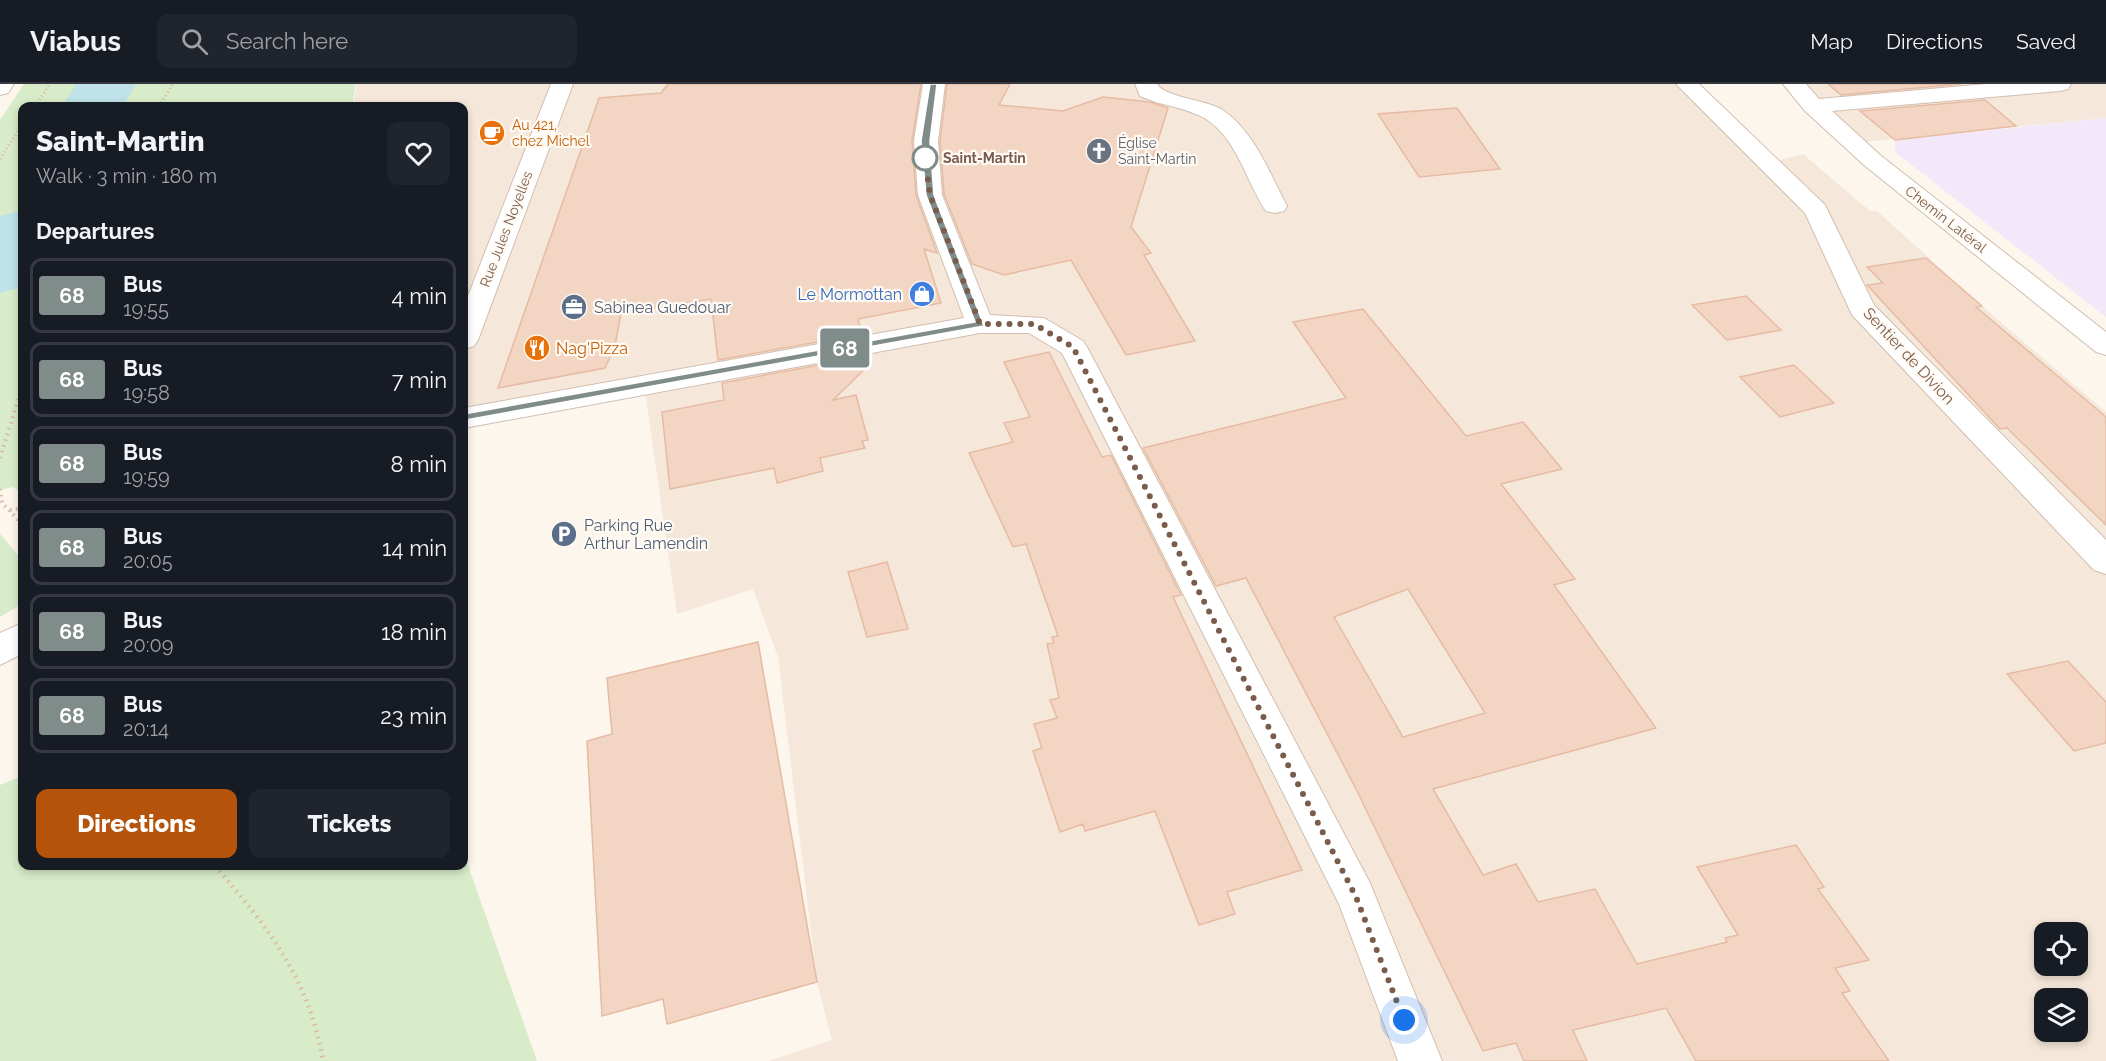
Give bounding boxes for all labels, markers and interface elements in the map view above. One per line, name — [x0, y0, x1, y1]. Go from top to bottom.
search box — [157, 14, 577, 68]
text: Viabus — [30, 25, 121, 58]
icon: search — [178, 25, 211, 58]
text: Search here — [226, 28, 348, 54]
text: Map — [1810, 29, 1853, 54]
text: Directions — [1886, 29, 1983, 54]
text: Saved — [2016, 29, 2076, 54]
place label: Au 421, chez Michel — [512, 117, 590, 149]
cafe icon: Au 421, chez Michel — [477, 118, 507, 148]
button: heart — [387, 122, 450, 185]
text: Saint-Martin — [36, 125, 205, 158]
place label: Église Saint-Martin — [1118, 134, 1197, 167]
church icon: Église Saint-Martin — [1084, 136, 1114, 166]
marker: Saint-Martin — [912, 145, 938, 171]
place label: Saint-Martin — [943, 150, 1026, 166]
text: Walk · 3 min · 180 m — [36, 164, 217, 188]
street label: Rue Jules Noyelles — [476, 168, 536, 289]
street label: Chemin Latéral — [1902, 182, 1990, 256]
text: Departures — [36, 218, 154, 244]
text: Bus — [123, 271, 162, 297]
shop icon: Le Mormottan — [907, 279, 937, 309]
text: 68 — [59, 283, 85, 308]
text: 4 min — [392, 283, 447, 309]
place label: Le Mormottan — [797, 285, 902, 304]
office icon: Sabinea Guedouar — [559, 292, 589, 322]
text: 19:55 — [123, 297, 169, 321]
place label: Sabinea Guedouar — [594, 298, 731, 317]
street label: Sentier de Divion — [1859, 304, 1959, 408]
line badge: 68 — [818, 328, 872, 368]
restaurant icon: Nag'Pizza — [522, 333, 552, 363]
text: 68 — [832, 336, 858, 361]
place label: Nag'Pizza — [556, 339, 628, 358]
text: Bus — [123, 355, 162, 381]
text: 68 — [59, 367, 85, 392]
text: 7 min — [392, 367, 447, 393]
text: 19:58 — [123, 381, 170, 405]
text: Bus — [123, 439, 162, 465]
text: 68 — [59, 451, 85, 476]
text: 8 min — [391, 451, 447, 477]
text: 19:59 — [123, 465, 170, 489]
place label: Parking Rue Arthur Lamendin — [584, 516, 708, 553]
parking icon: Parking Rue Arthur Lamendin — [549, 519, 579, 549]
text: Bus — [123, 523, 162, 549]
text: 68 — [59, 535, 85, 560]
text: 14 min — [382, 535, 447, 561]
text: 20:05 — [123, 549, 173, 573]
text: Bus — [123, 607, 162, 633]
text: 68 — [59, 619, 85, 644]
text: 18 min — [381, 619, 447, 645]
text: 20:09 — [123, 633, 173, 657]
text: Bus — [123, 691, 162, 717]
text: 68 — [59, 703, 85, 728]
text: 23 min — [380, 703, 447, 729]
text: 20:14 — [123, 717, 169, 741]
button: Directions — [36, 789, 237, 858]
button: Tickets — [249, 789, 450, 858]
map controls — [2034, 922, 2088, 1042]
button: locate — [2034, 922, 2088, 976]
button: layers — [2034, 988, 2088, 1042]
your location — [1389, 1005, 1419, 1035]

